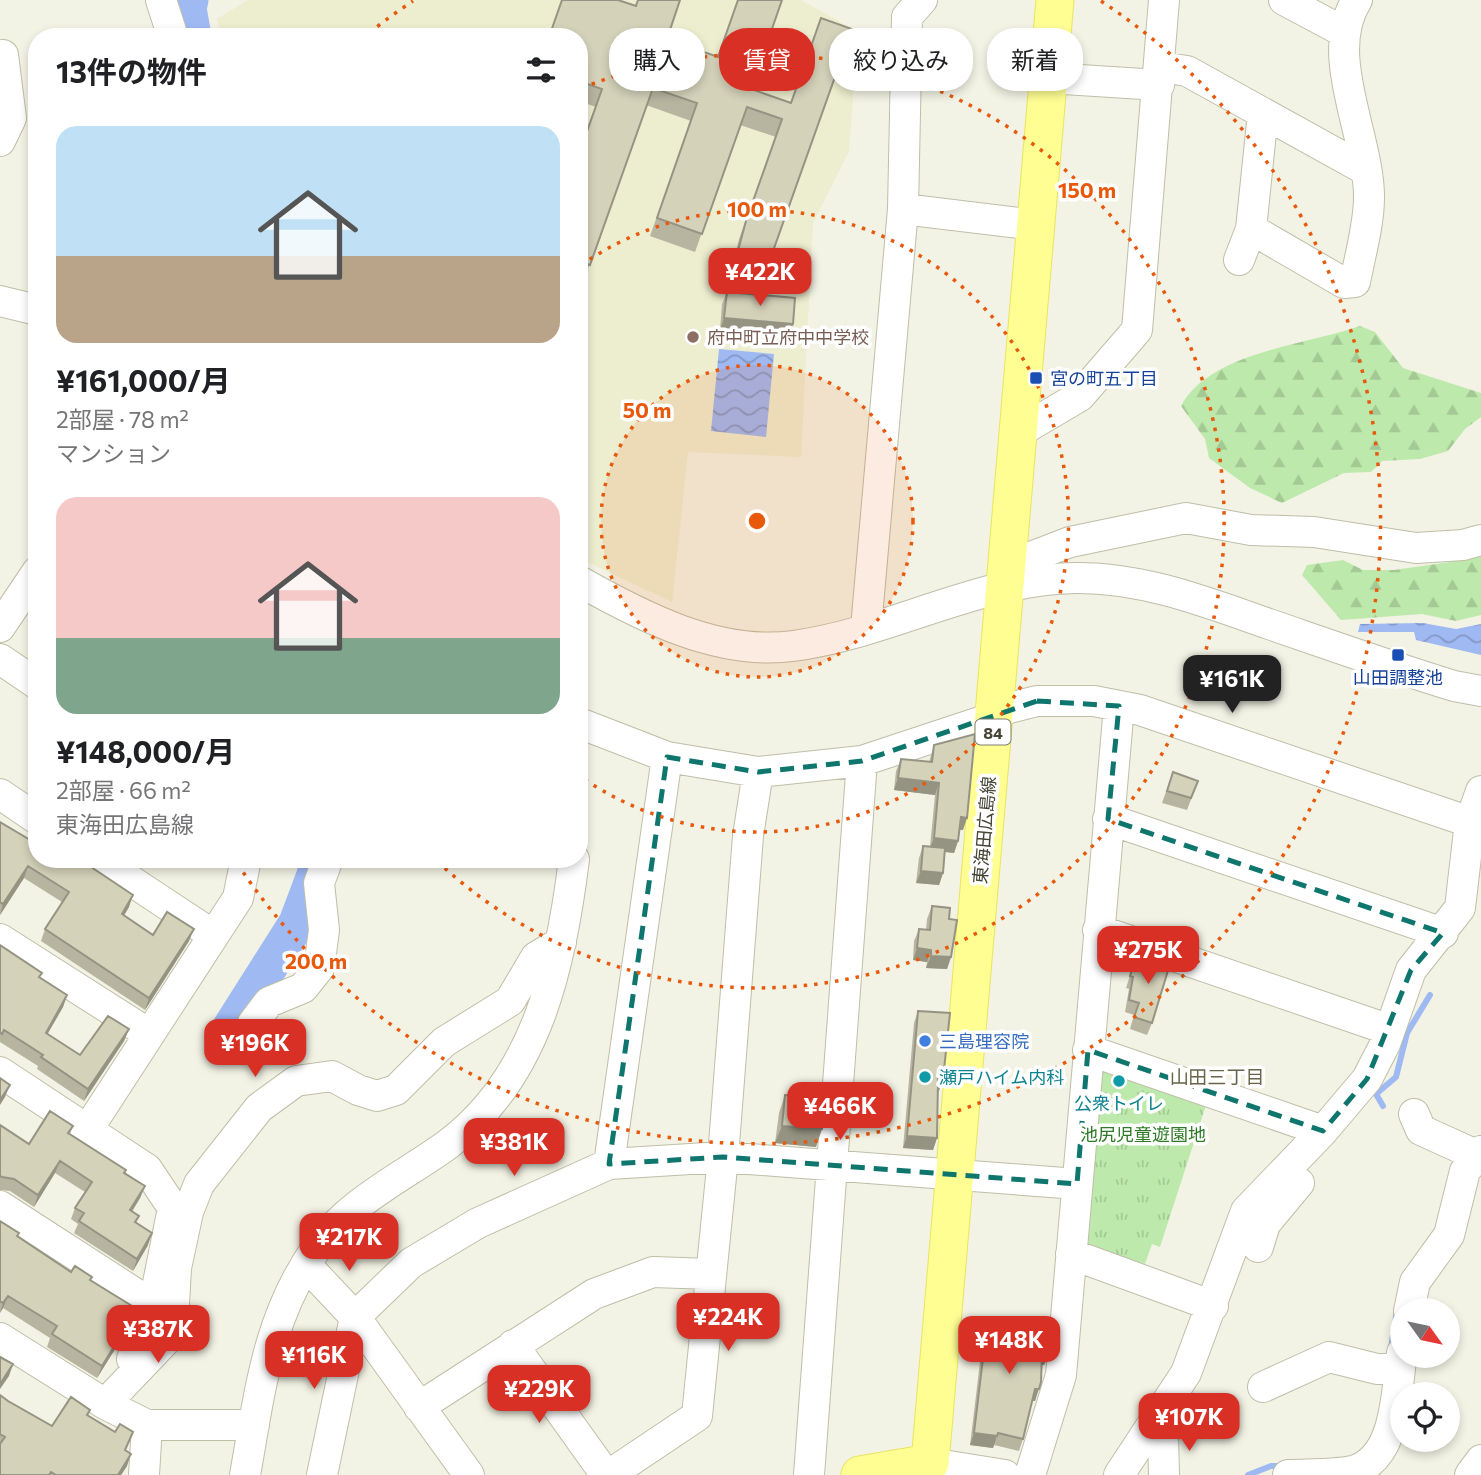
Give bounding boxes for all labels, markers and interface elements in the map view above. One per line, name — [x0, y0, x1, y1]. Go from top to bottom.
chip: 購入 — [609, 28, 705, 91]
chip: 賃貸 — [719, 28, 815, 91]
chip: 絞り込み — [829, 28, 973, 91]
chip: 新着 — [987, 28, 1083, 91]
icon: filters — [522, 51, 560, 89]
text: 13件の物件 — [56, 52, 207, 89]
icon: home — [245, 172, 371, 298]
text: 150 m — [1058, 177, 1116, 202]
text: 100 m — [727, 196, 787, 221]
pin: ¥422K — [711, 248, 809, 308]
text: ¥422K — [724, 257, 796, 285]
place label: 府中町立府中中学校 — [707, 326, 869, 348]
marker: 府中町立府中中学校 — [685, 329, 701, 345]
text: ¥161,000/月 — [56, 361, 231, 398]
place label: 宮の町五丁目 — [1050, 367, 1158, 389]
marker: 宮の町五丁目 — [1028, 370, 1044, 386]
text: 50 m — [623, 397, 671, 422]
text: 2部屋 · 78 m² — [56, 405, 189, 433]
text: マンション — [56, 439, 171, 467]
centre of rings — [745, 509, 769, 533]
icon: home — [245, 543, 371, 669]
marker: 山田調整池 — [1390, 647, 1406, 663]
pin: ¥161K — [1183, 656, 1281, 715]
text: ¥161K — [1199, 664, 1265, 692]
place label: 山田調整池 — [1353, 666, 1443, 688]
road number: 84 — [976, 720, 1010, 744]
text: ¥148,000/月 — [56, 732, 235, 769]
street label: 東海田広島線 — [968, 775, 1000, 885]
text: 2部屋 · 66 m² — [56, 776, 191, 804]
text: 東海田広島線 — [56, 810, 194, 838]
pin: ¥275K — [1099, 926, 1197, 986]
text: ¥275K — [1113, 935, 1183, 963]
text: 200 m — [285, 948, 347, 973]
pin: ¥196K — [206, 1020, 304, 1079]
text: ¥196K — [220, 1028, 290, 1056]
place label: 三島理容院 — [939, 1030, 1029, 1052]
marker: 三島理容院 — [917, 1033, 933, 1049]
district label: 山田三丁目 — [1169, 1065, 1265, 1088]
place label: 瀬戸ハイム内科 — [939, 1066, 1064, 1088]
marker: 瀬戸ハイム内科 — [917, 1069, 933, 1085]
marker: 公衆トイレ — [1111, 1073, 1127, 1089]
pin: ¥466K — [791, 1082, 889, 1142]
text: ¥466K — [803, 1091, 877, 1119]
place label: 公衆トイレ — [1074, 1092, 1164, 1114]
pin: ¥381K — [465, 1118, 563, 1178]
park label: 池尻児童遊園地 — [1080, 1123, 1206, 1145]
text: ¥381K — [480, 1127, 548, 1155]
pin: ¥217K — [300, 1214, 398, 1273]
text: ¥217K — [315, 1222, 383, 1250]
pin: ¥224K — [679, 1294, 777, 1353]
north arrow — [1390, 1298, 1460, 1368]
map controls — [1390, 1298, 1460, 1452]
text: ¥224K — [693, 1302, 763, 1330]
pin: ¥387K — [109, 1306, 207, 1365]
text: ¥387K — [123, 1314, 193, 1342]
pin: ¥148K — [960, 1316, 1058, 1376]
text: ¥148K — [974, 1325, 1044, 1353]
pin: ¥116K — [265, 1332, 363, 1391]
text: ¥116K — [281, 1340, 347, 1368]
pin: ¥229K — [490, 1366, 588, 1425]
text: ¥229K — [503, 1374, 575, 1402]
button: locate — [1390, 1382, 1460, 1452]
pin: ¥107K — [1140, 1394, 1238, 1453]
text: ¥107K — [1155, 1402, 1223, 1430]

